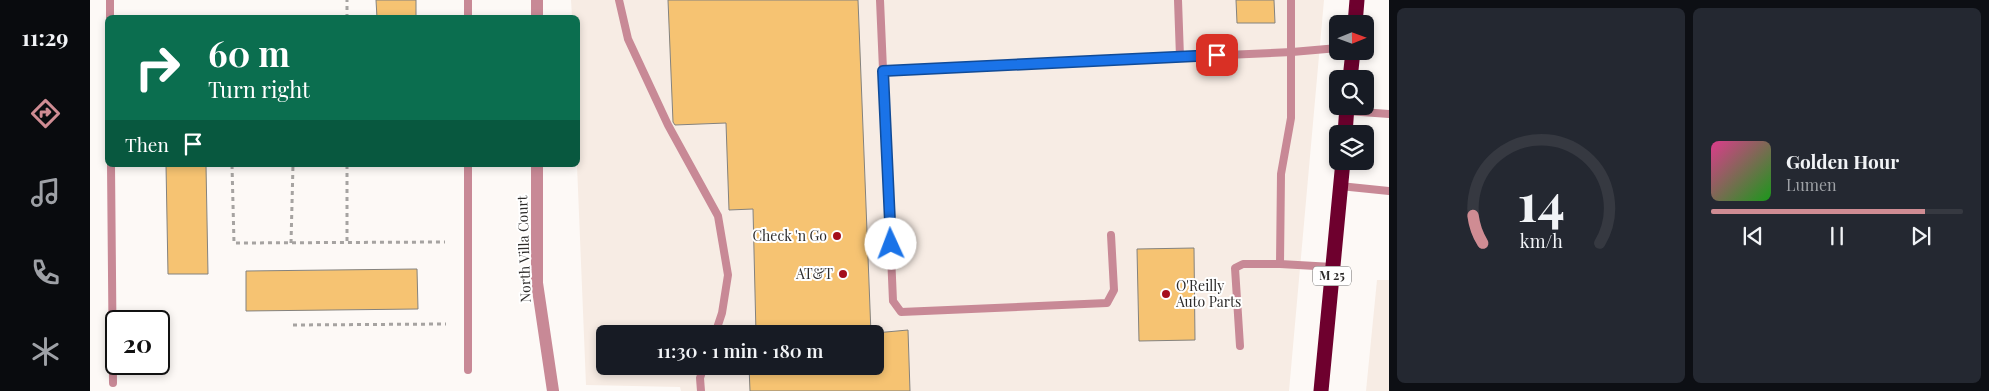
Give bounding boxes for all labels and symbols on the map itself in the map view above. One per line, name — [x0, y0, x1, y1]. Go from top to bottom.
north arrow — [1329, 15, 1374, 60]
pin — [1196, 34, 1238, 76]
street label: North Villa Court — [512, 194, 535, 303]
position arrow — [864, 217, 916, 269]
place label: Check 'n Go — [752, 226, 827, 245]
marker: Check 'n Go — [831, 230, 843, 242]
place label: AT&T — [795, 264, 833, 283]
road number: M 25 — [1313, 266, 1351, 286]
marker: AT&T — [837, 268, 849, 280]
place label: O'Reilly Auto Parts — [1175, 276, 1241, 311]
marker: O'Reilly Auto Parts — [1160, 288, 1172, 300]
speed limit sign: 20 — [105, 310, 170, 375]

